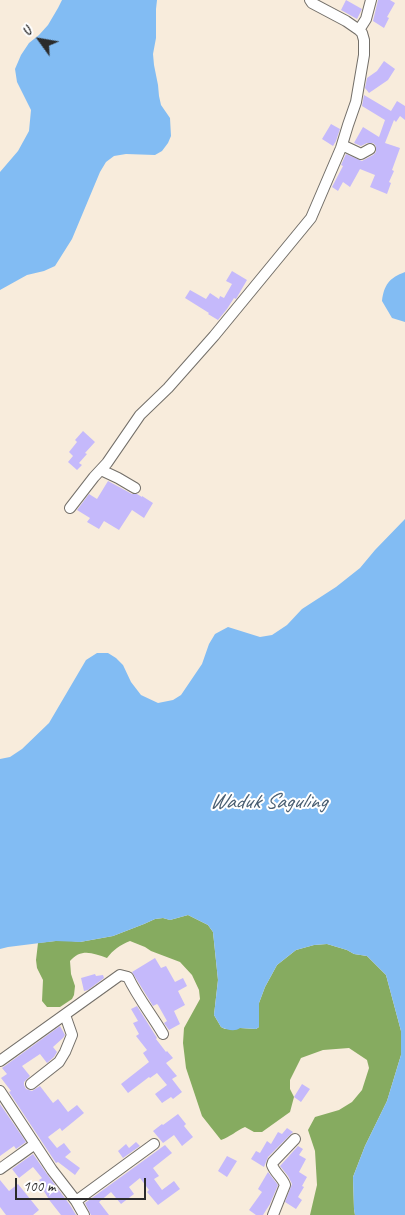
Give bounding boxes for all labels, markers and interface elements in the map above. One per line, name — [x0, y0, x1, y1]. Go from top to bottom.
north arrow — [15, 15, 65, 65]
text: U — [18, 24, 36, 39]
water label: Waduk Saguling — [209, 789, 327, 815]
scale bar — [18, 1168, 149, 1200]
text: 100 m — [23, 1177, 55, 1196]

